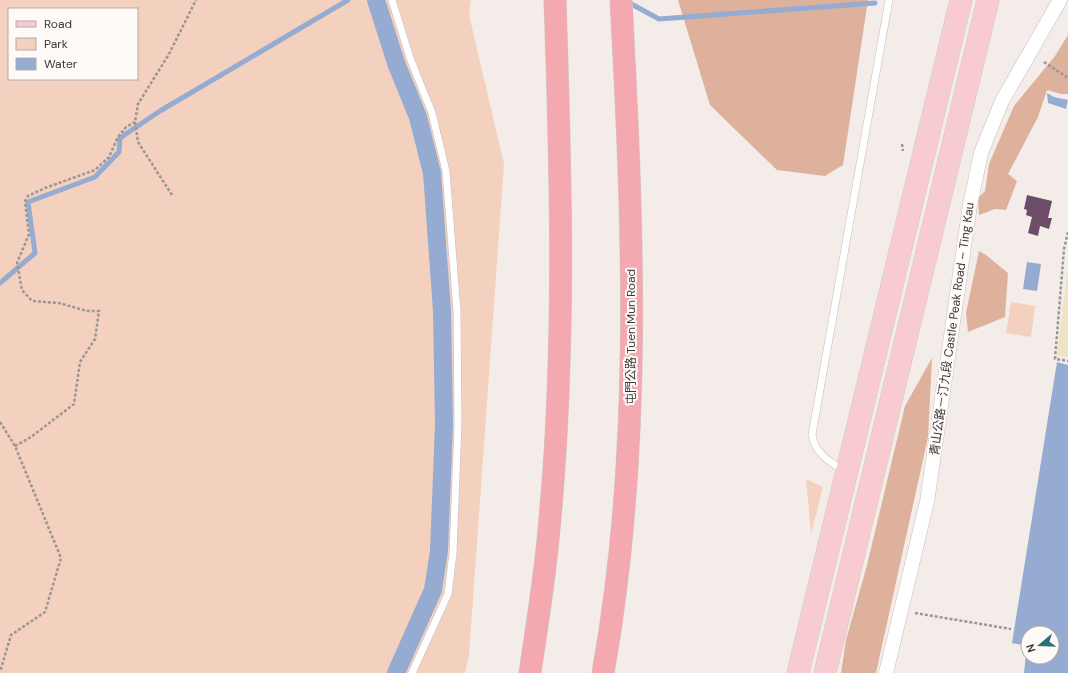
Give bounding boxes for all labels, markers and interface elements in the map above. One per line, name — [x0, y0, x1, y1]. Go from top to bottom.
legend — [8, 8, 138, 80]
text: Road — [44, 16, 72, 32]
text: Park — [44, 36, 68, 52]
text: Water — [44, 56, 78, 72]
street label: 青山公路－汀九段 Castle Peak Road – Ting Kau — [926, 201, 978, 457]
street label: 屯門公路 Tuen Mun Road — [623, 269, 639, 405]
north arrow — [1020, 625, 1060, 665]
text: N — [1023, 642, 1038, 654]

